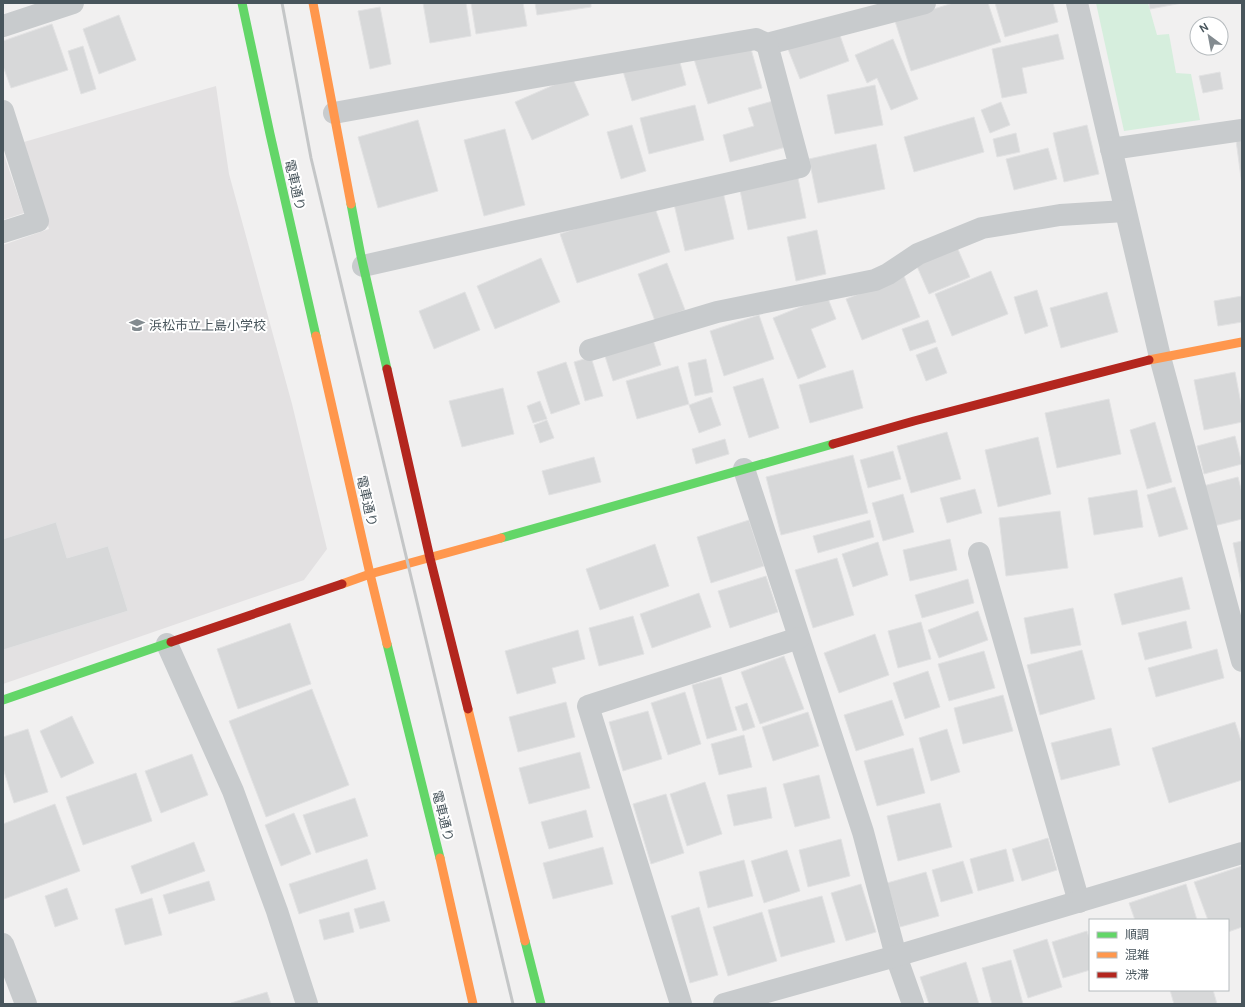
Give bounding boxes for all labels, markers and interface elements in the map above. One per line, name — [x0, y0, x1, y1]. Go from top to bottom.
north arrow — [1189, 16, 1229, 56]
text: N — [1197, 19, 1211, 36]
street label: 電車通り — [281, 158, 309, 212]
school or university icon: 浜松市立上島小学校 — [128, 316, 146, 334]
place label: 浜松市立上島小学校 — [149, 317, 266, 334]
street label: 電車通り — [353, 474, 381, 528]
street label: 電車通り — [428, 789, 458, 843]
legend — [1089, 919, 1229, 991]
text: 順調 — [1125, 927, 1149, 943]
text: 混雑 — [1125, 947, 1149, 963]
text: 渋滞 — [1125, 967, 1149, 983]

